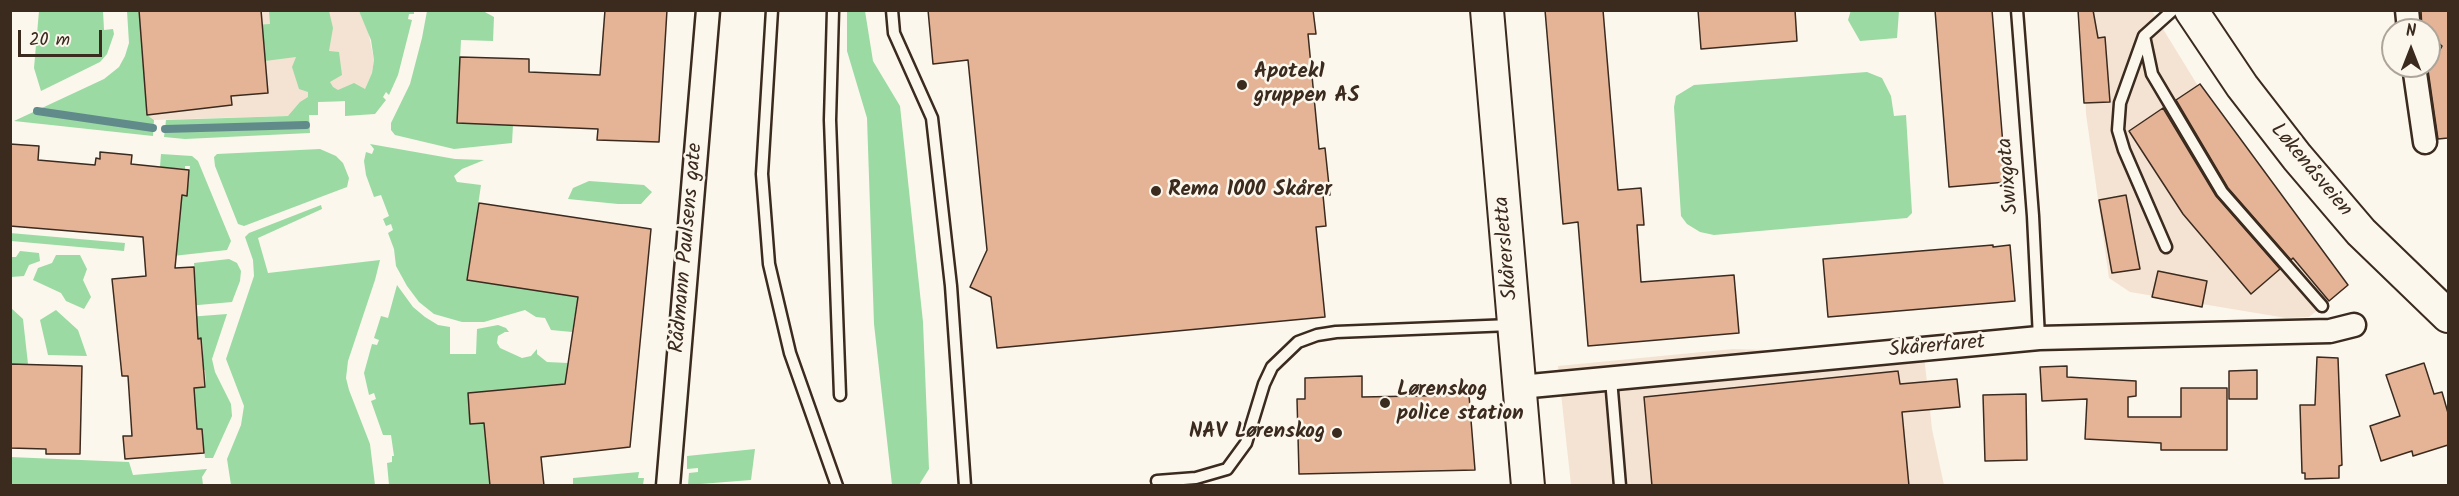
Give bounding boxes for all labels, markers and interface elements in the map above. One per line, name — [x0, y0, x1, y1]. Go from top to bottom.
scale bar — [21, 18, 105, 56]
north arrow — [2381, 18, 2441, 78]
text: N — [2406, 19, 2416, 44]
text: 20 m — [29, 26, 70, 55]
place label: Apotek1 gruppen AS — [1254, 60, 1359, 110]
marker: Apotek1 gruppen AS — [1235, 78, 1249, 92]
street label: Løkenåsveien — [2264, 119, 2356, 223]
street label: Swixgata — [1994, 137, 2026, 215]
street label: Rådmann Paulsens gate — [666, 142, 710, 354]
place label: Rema 1000 Skårer — [1168, 178, 1332, 204]
marker: Rema 1000 Skårer — [1149, 184, 1163, 198]
street label: Skårersletta — [1491, 195, 1525, 301]
street label: Skårerfaret — [1888, 331, 1986, 365]
place label: Lørenskog police station — [1397, 378, 1524, 428]
marker: Lørenskog police station — [1378, 396, 1392, 410]
place label: NAV Lørenskog — [1189, 420, 1325, 446]
marker: NAV Lørenskog — [1330, 426, 1344, 440]

